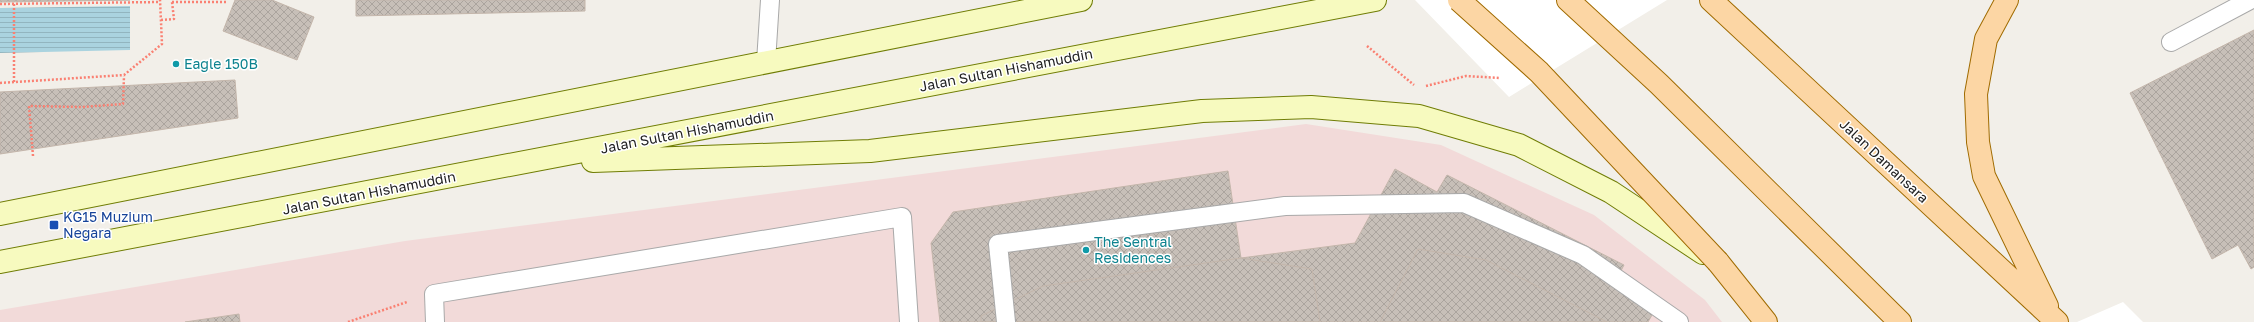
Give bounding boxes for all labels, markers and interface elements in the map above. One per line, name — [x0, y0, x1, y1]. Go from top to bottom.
street label: Jalan Sultan Hishamuddin — [918, 44, 1094, 95]
place label: Eagle 150B — [184, 55, 258, 72]
marker: Eagle 150B — [171, 59, 181, 69]
street label: Jalan Sultan Hishamuddin — [599, 106, 775, 157]
street label: Jalan Damansara — [1836, 115, 1932, 206]
street label: Jalan Sultan Hishamuddin — [281, 167, 457, 218]
place label: KG15 Muzium Negara — [63, 208, 153, 241]
marker: KG15 Muzium Negara — [48, 219, 60, 231]
place label: The Sentral Residences — [1094, 233, 1172, 266]
marker: The Sentral Residences — [1081, 245, 1091, 255]

